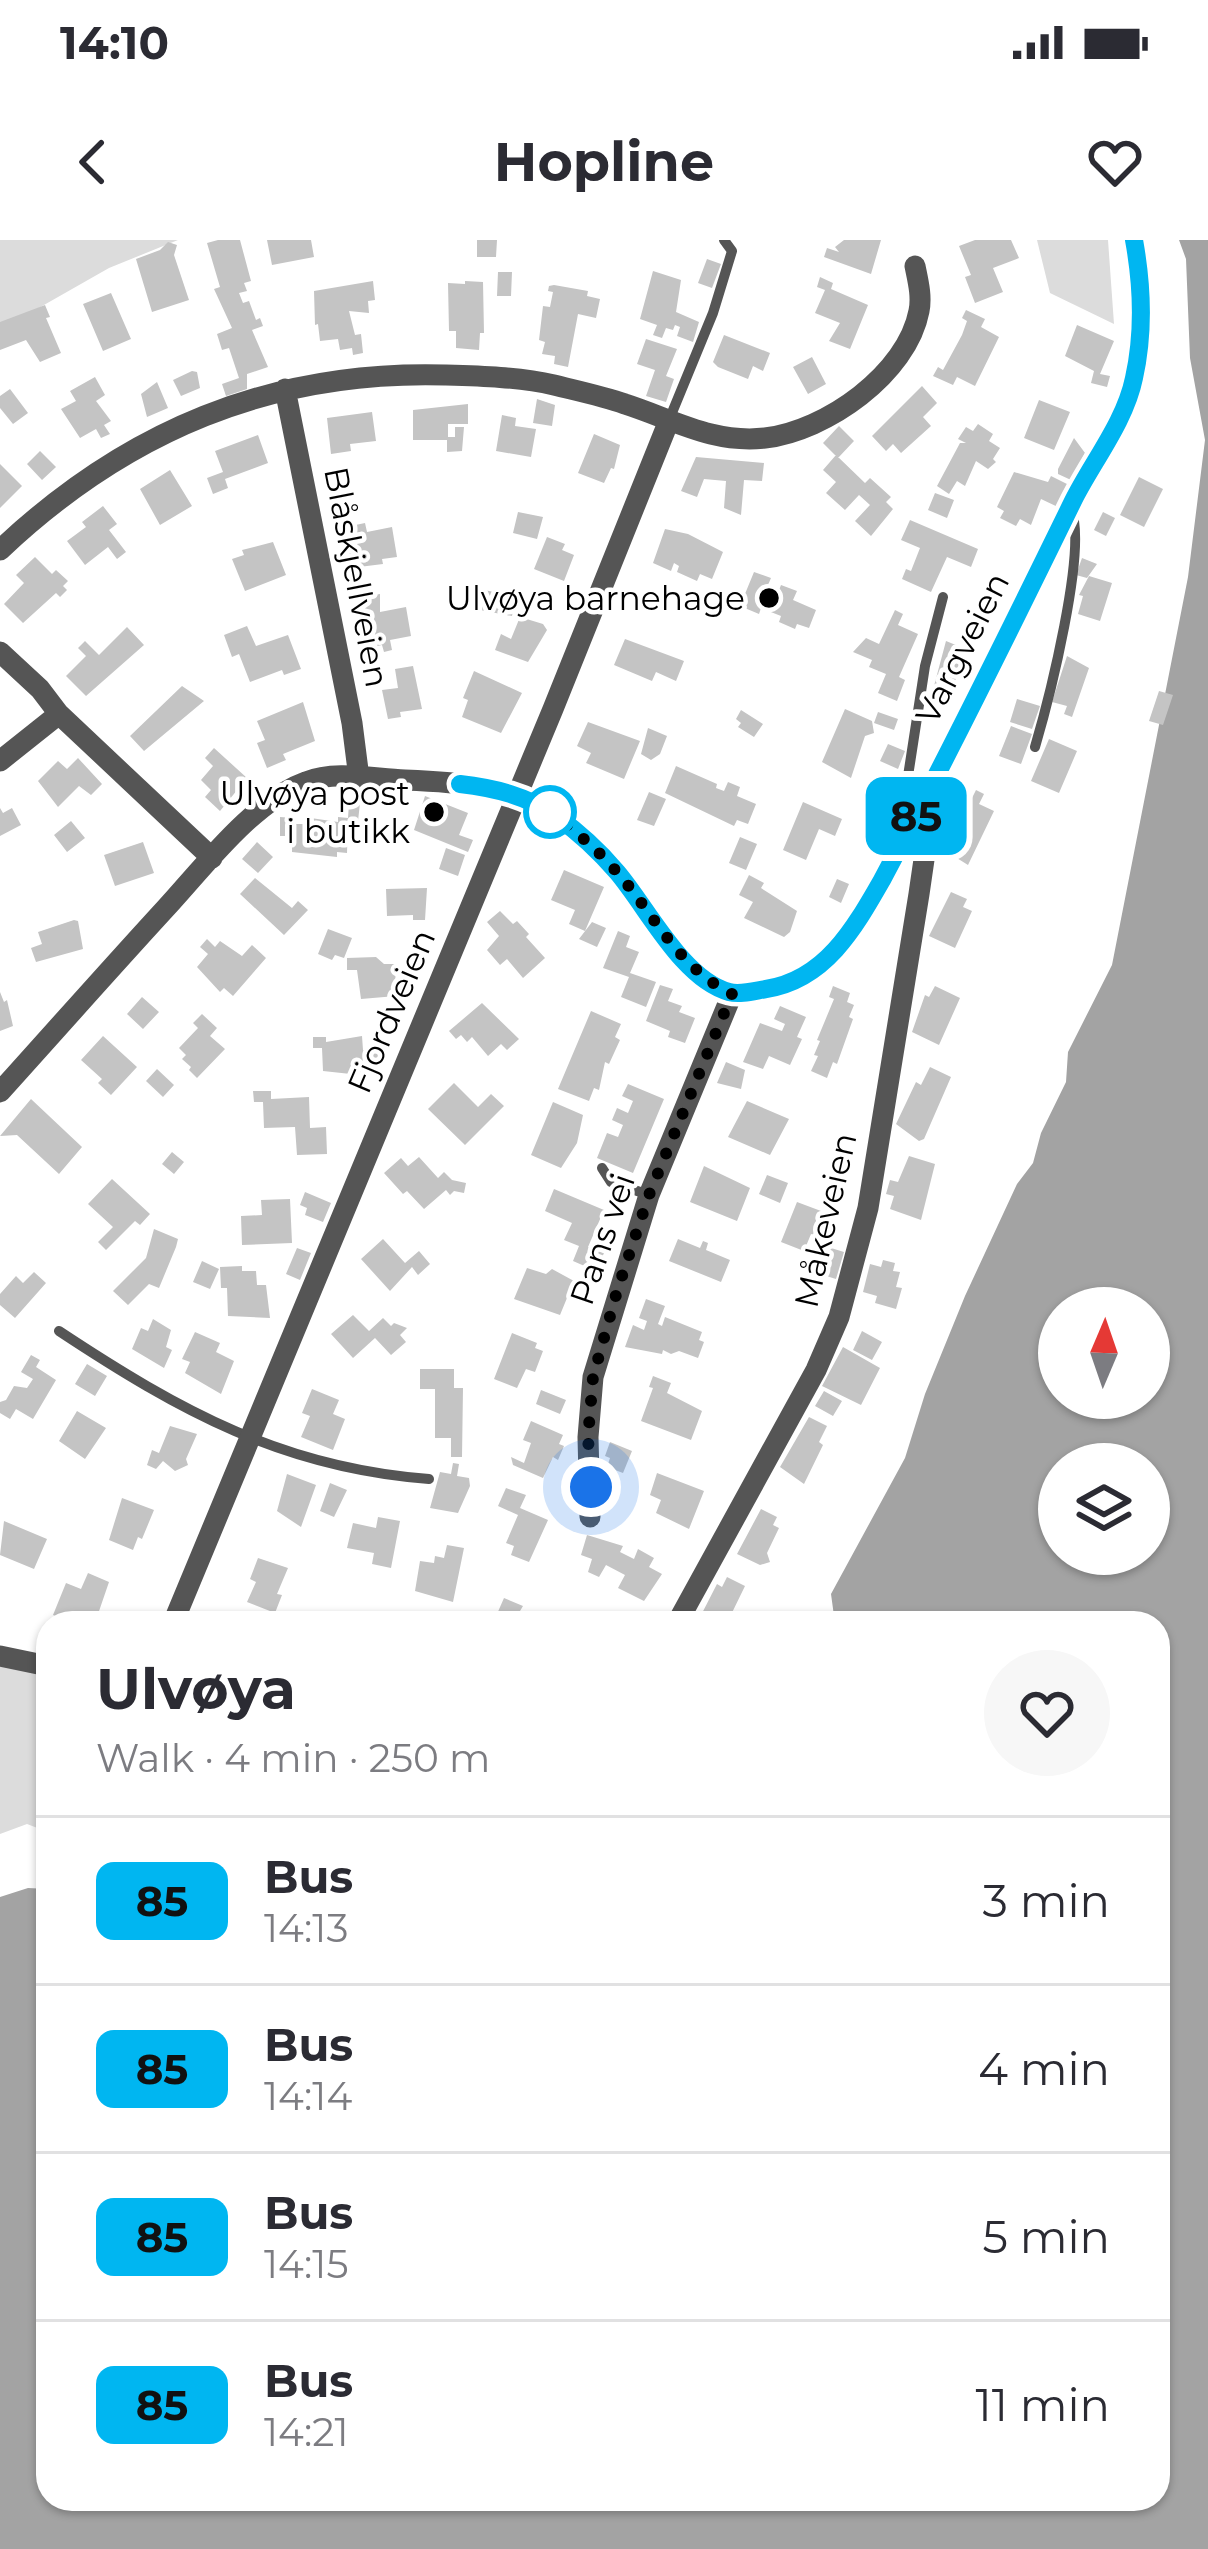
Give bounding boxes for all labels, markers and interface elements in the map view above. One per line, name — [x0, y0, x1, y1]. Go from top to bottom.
text: 14:10 — [60, 15, 169, 70]
icon: back — [60, 129, 126, 195]
text: Hopline — [494, 129, 714, 195]
icon: heart — [1082, 129, 1148, 195]
street label: Blåskjellveien — [316, 463, 398, 691]
street label: Vargveien — [907, 566, 1017, 730]
place label: Ulvøya barnehage — [446, 578, 745, 618]
marker: Ulvøya barnehage — [756, 585, 782, 611]
place label: Ulvøya post i butikk — [219, 773, 410, 851]
line badge: 85 — [862, 777, 970, 855]
unlabelled marker — [525, 787, 575, 837]
text: 85 — [890, 790, 942, 842]
marker: Ulvøya post i butikk — [421, 799, 447, 825]
street label: Fjordveien — [339, 923, 443, 1099]
street label: Måkeveien — [785, 1129, 865, 1311]
street label: Pans vei — [561, 1168, 643, 1310]
north arrow — [1038, 1287, 1170, 1419]
map controls — [1038, 1287, 1170, 1575]
button: layers — [1038, 1443, 1170, 1575]
your location — [561, 1457, 621, 1517]
button: heart — [984, 1650, 1110, 1776]
text: Ulvøya — [96, 1654, 296, 1723]
text: Walk · 4 min · 250 m — [96, 1734, 490, 1782]
text: Bus — [264, 1849, 353, 1904]
text: 3 min — [983, 1873, 1110, 1928]
text: 85 — [136, 1875, 188, 1927]
text: 14:13 — [264, 1904, 348, 1952]
text: Bus — [264, 2017, 353, 2072]
text: 4 min — [978, 2041, 1110, 2096]
text: 85 — [136, 2043, 188, 2095]
text: 14:14 — [264, 2072, 352, 2120]
text: Bus — [264, 2185, 353, 2240]
text: 5 min — [982, 2209, 1110, 2264]
text: 85 — [136, 2211, 188, 2263]
text: 14:15 — [264, 2240, 349, 2288]
text: Bus — [264, 2353, 353, 2408]
text: 11 min — [975, 2377, 1110, 2432]
text: 85 — [136, 2379, 188, 2431]
text: 14:21 — [264, 2408, 349, 2456]

